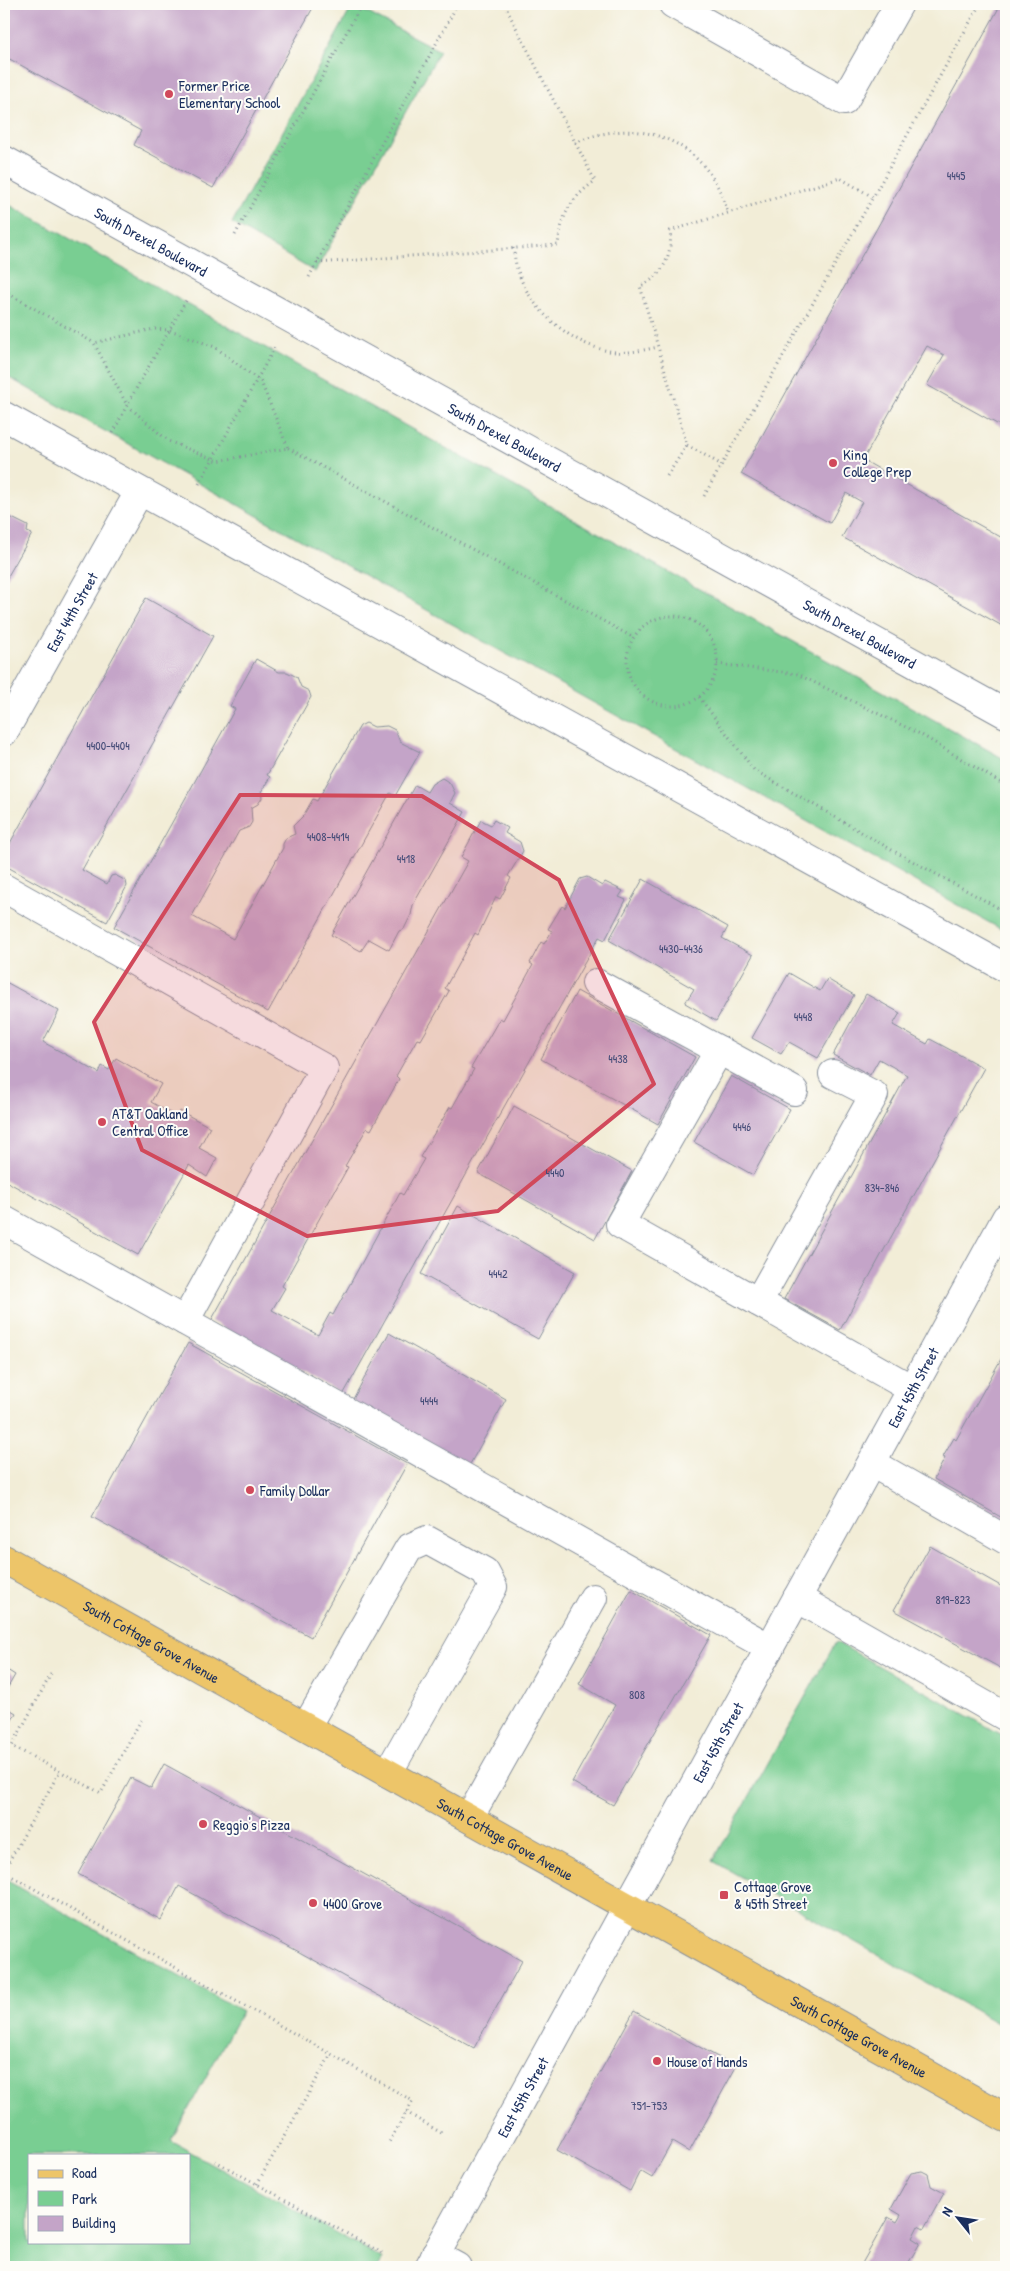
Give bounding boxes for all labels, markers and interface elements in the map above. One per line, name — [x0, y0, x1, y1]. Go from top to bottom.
place label: Former Price Elementary School — [178, 75, 280, 113]
marker: Former Price Elementary School — [163, 88, 175, 100]
house number: 4445 — [947, 167, 965, 184]
street label: South Drexel Boulevard — [91, 202, 211, 281]
street label: South Drexel Boulevard — [444, 397, 565, 477]
place label: King College Prep — [843, 444, 912, 482]
marker: King College Prep — [827, 457, 839, 469]
street label: East 44th Street — [41, 567, 103, 655]
street label: South Drexel Boulevard — [800, 594, 920, 673]
house number: 4400-4404 — [86, 737, 130, 754]
house number: 4408-4414 — [307, 828, 350, 845]
house number: 4418 — [397, 850, 415, 867]
house number: 4430-4436 — [659, 940, 703, 957]
house number: 4448 — [794, 1008, 812, 1025]
house number: 4438 — [608, 1050, 628, 1067]
place label: AT&T Oakland Central Office — [112, 1103, 189, 1141]
marker: AT&T Oakland Central Office — [96, 1116, 108, 1128]
house number: 4446 — [733, 1118, 751, 1135]
house number: 4440 — [546, 1164, 564, 1181]
house number: 834-846 — [865, 1179, 899, 1196]
house number: 4442 — [488, 1265, 508, 1282]
street label: East 45th Street — [882, 1343, 944, 1431]
house number: 4444 — [420, 1392, 438, 1409]
place label: Family Dollar — [259, 1480, 330, 1501]
marker: Family Dollar — [244, 1484, 256, 1496]
house number: 819-823 — [936, 1591, 971, 1608]
street label: South Cottage Grove Avenue — [80, 1595, 224, 1688]
house number: 808 — [629, 1686, 645, 1703]
street label: East 45th Street — [687, 1697, 749, 1786]
street label: South Cottage Grove Avenue — [433, 1792, 577, 1885]
place label: Reggio's Pizza — [213, 1814, 290, 1835]
marker: Reggio's Pizza — [197, 1818, 209, 1830]
place label: Cottage Grove & 45th Street — [734, 1876, 812, 1914]
marker: Cottage Grove & 45th Street — [718, 1889, 730, 1901]
place label: 4400 Grove — [323, 1893, 382, 1914]
marker: 4400 Grove — [307, 1897, 319, 1909]
street label: South Cottage Grove Avenue — [787, 1989, 931, 2082]
place label: House of Hands — [667, 2051, 748, 2072]
street label: East 45th Street — [492, 2052, 554, 2141]
marker: House of Hands — [651, 2055, 663, 2067]
house number: 751-753 — [631, 2097, 667, 2114]
legend — [28, 2154, 190, 2244]
text: Road — [72, 2162, 97, 2183]
text: Park — [72, 2188, 97, 2209]
north arrow — [932, 2194, 982, 2244]
text: N — [936, 2203, 957, 2219]
text: Building — [72, 2212, 116, 2233]

